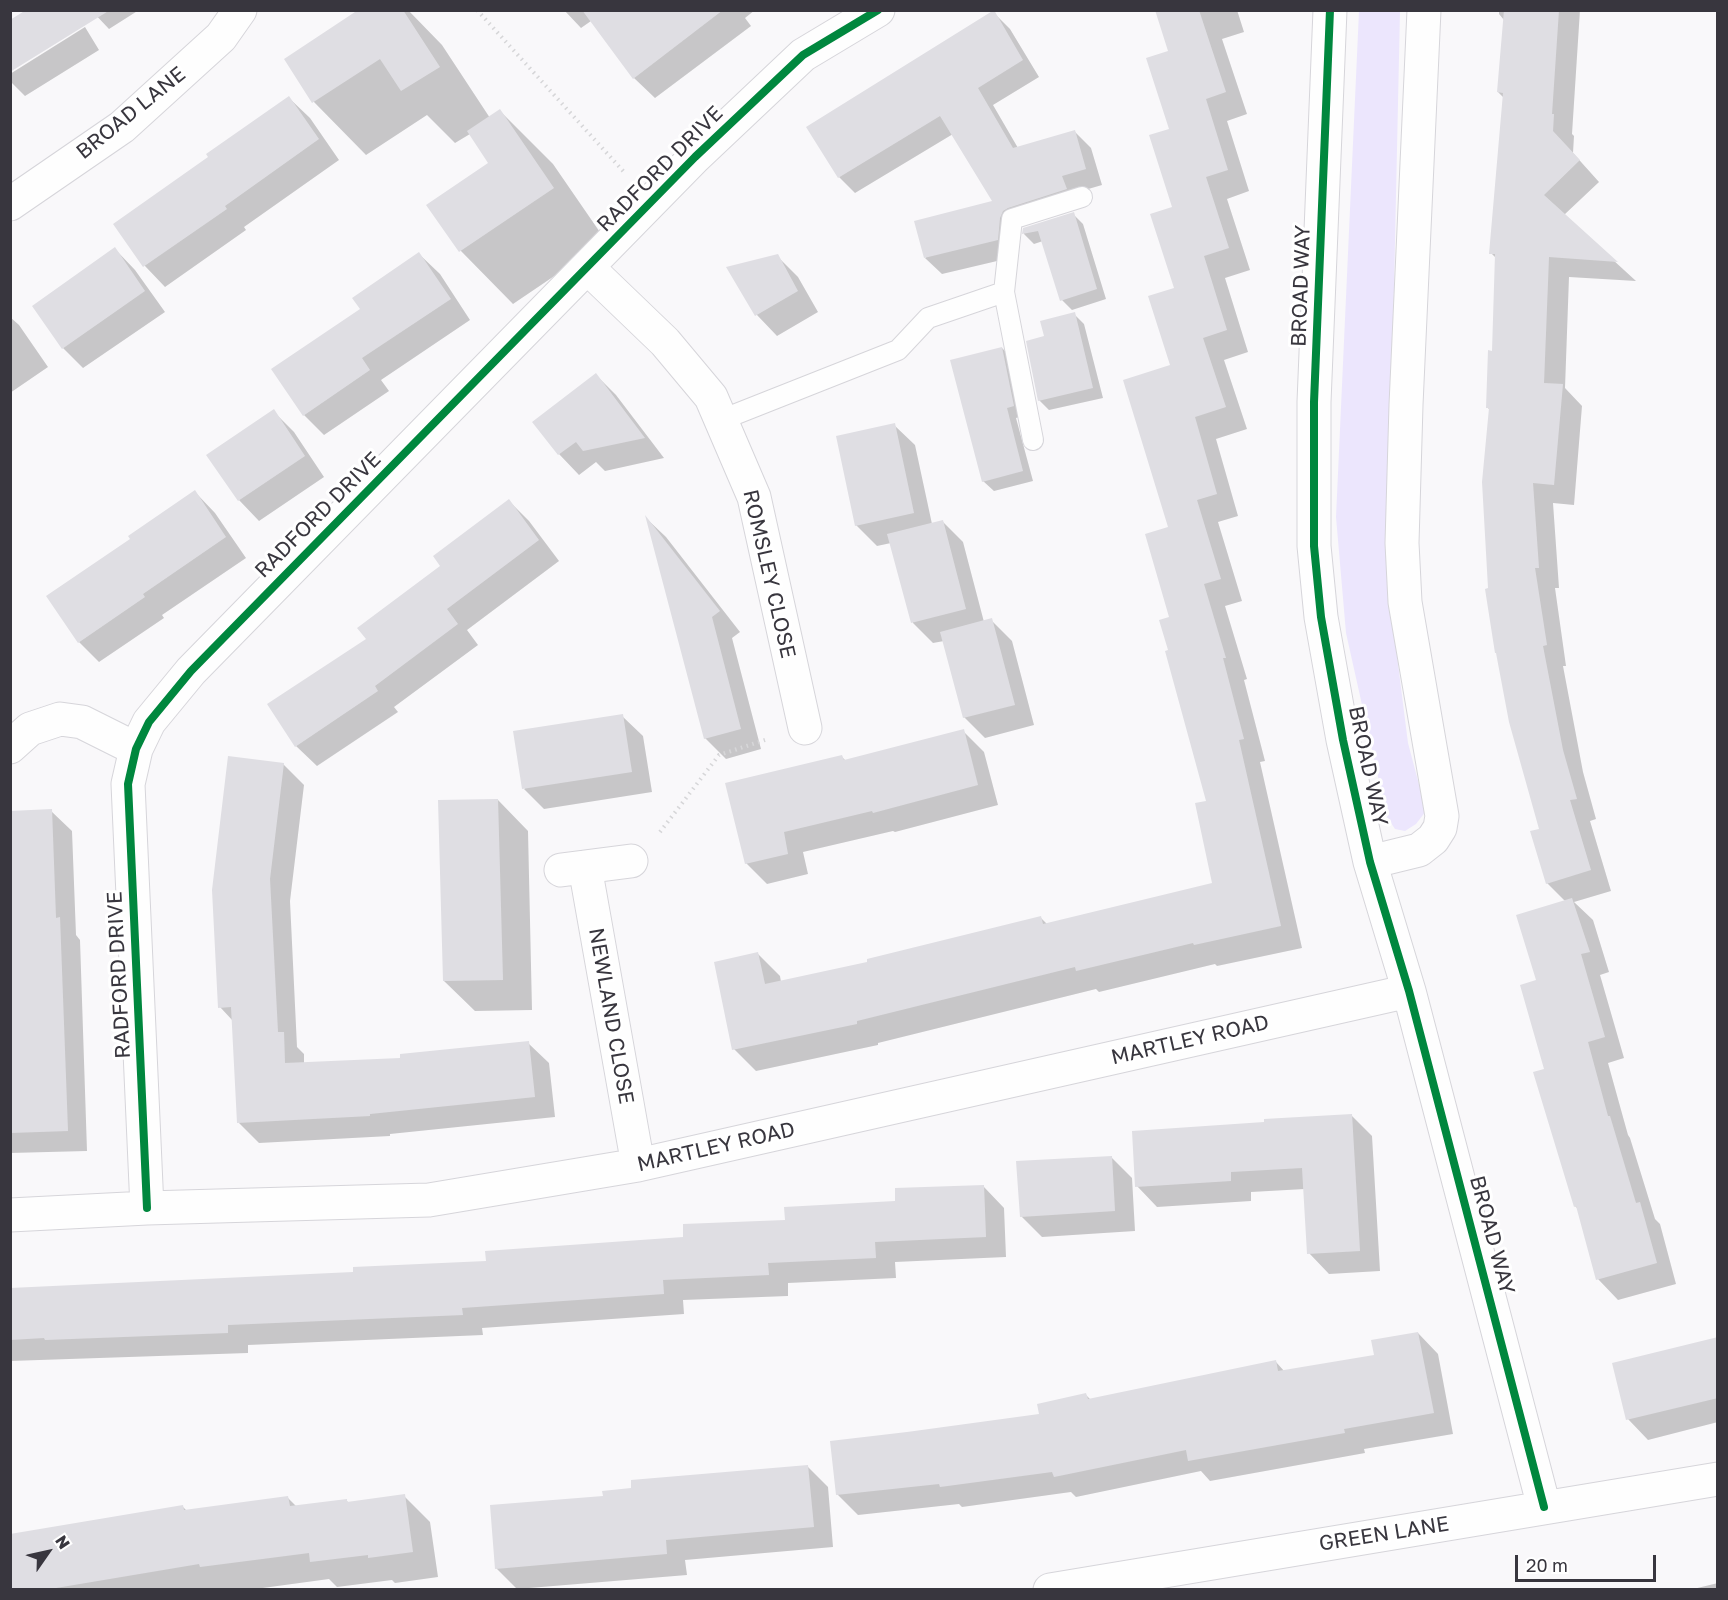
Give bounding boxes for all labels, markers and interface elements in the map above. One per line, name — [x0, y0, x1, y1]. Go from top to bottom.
street label: BROAD LANE — [71, 61, 191, 165]
street label: RADFORD DRIVE — [592, 101, 728, 237]
street label: BROAD WAY — [1286, 225, 1316, 347]
street label: RADFORD DRIVE — [250, 447, 386, 583]
street label: ROMSLEY CLOSE — [737, 487, 801, 661]
street label: BROAD WAY — [1343, 704, 1393, 828]
street label: RADFORD DRIVE — [102, 891, 136, 1059]
street label: NEWLAND CLOSE — [583, 926, 639, 1106]
street label: MARTLEY ROAD — [1109, 1010, 1271, 1070]
street label: MARTLEY ROAD — [635, 1117, 797, 1177]
street label: BROAD WAY — [1464, 1173, 1520, 1297]
street label: GREEN LANE — [1317, 1511, 1451, 1557]
north arrow — [18, 1522, 78, 1582]
text: N — [51, 1531, 75, 1553]
scale bar — [1518, 1543, 1659, 1581]
text: 20 m — [1526, 1554, 1568, 1576]

